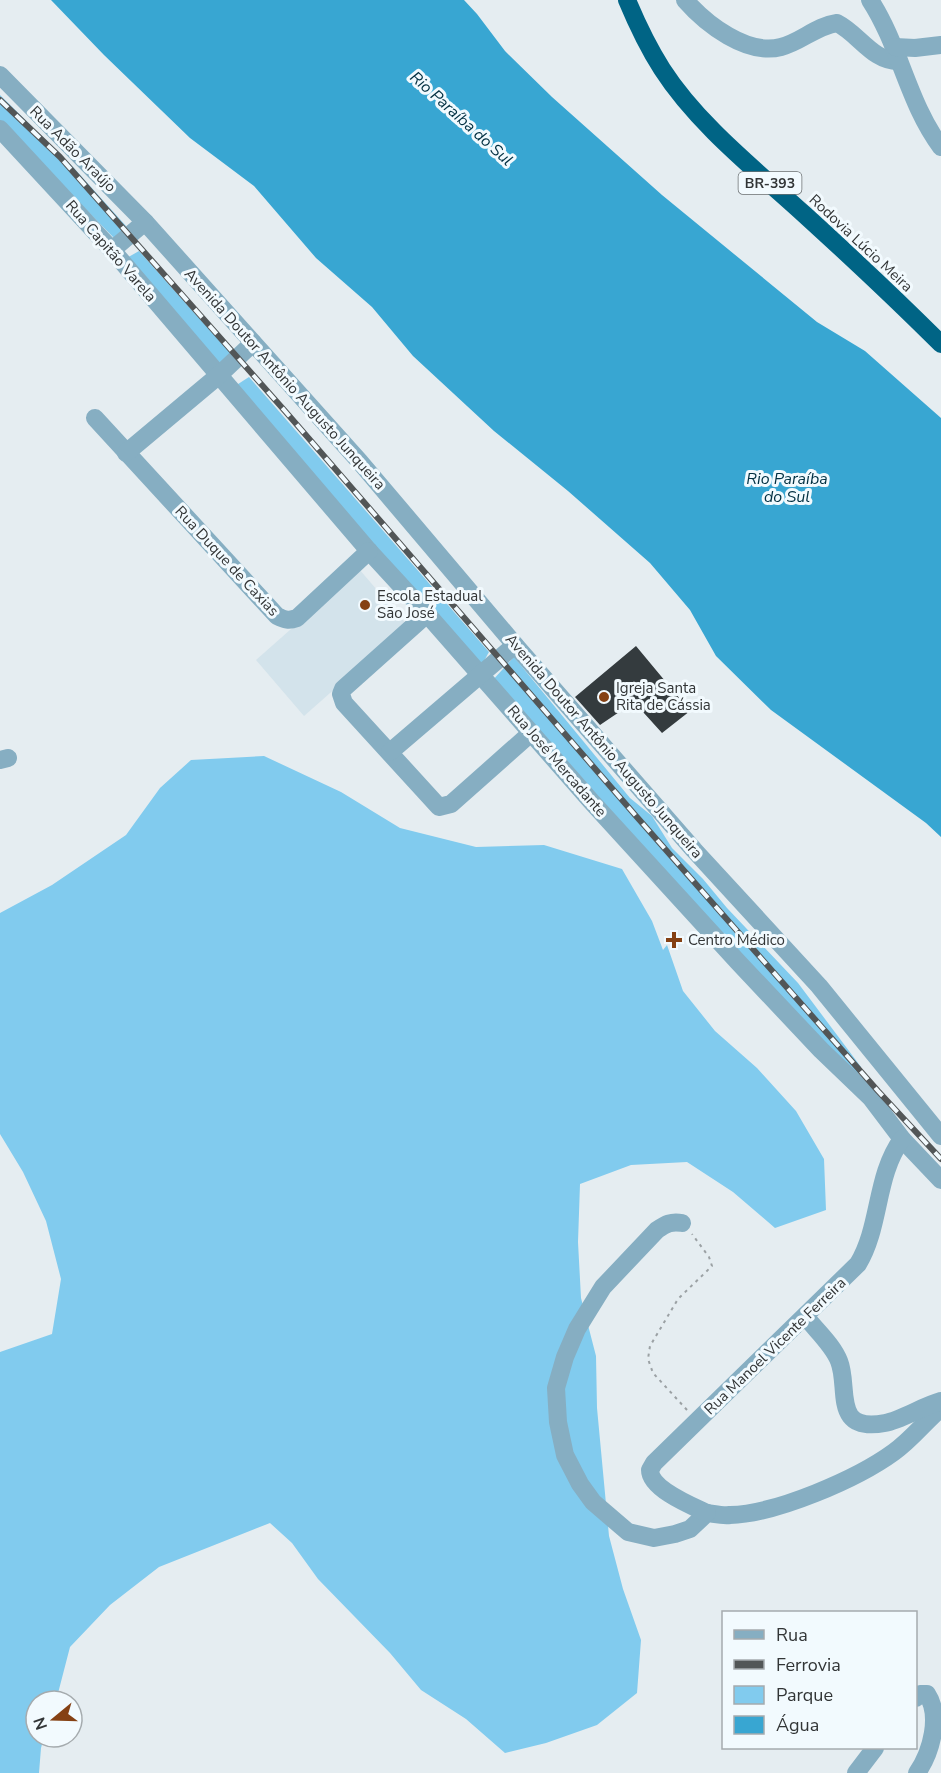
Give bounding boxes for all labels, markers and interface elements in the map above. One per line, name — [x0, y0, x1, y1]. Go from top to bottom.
water label: Rio Paraíba do Sul — [405, 67, 518, 171]
street label: Rua Adão Araújo — [25, 101, 121, 197]
road number: BR-393 — [738, 172, 802, 194]
street label: Rodovia Lúcio Meira — [805, 190, 917, 296]
street label: Rua Capitão Varela — [61, 196, 161, 306]
street label: Avenida Doutor Antônio Augusto Junqueira — [180, 264, 390, 494]
water label: Rio Paraíba do Sul — [746, 468, 828, 508]
street label: Rua Duque de Caxias — [171, 502, 283, 620]
place label: Escola Estadual São José — [377, 586, 483, 623]
marker: Escola Estadual São José — [358, 598, 372, 612]
street label: Avenida Doutor Antônio Augusto Junqueira — [501, 630, 707, 862]
place label: Igreja Santa Rita de Cássia — [616, 678, 711, 715]
marker: Igreja Santa Rita de Cássia — [597, 690, 611, 704]
street label: Rua José Mercadante — [503, 701, 611, 821]
place label: Centro Médico — [688, 930, 785, 950]
marker: Centro Médico — [665, 931, 683, 949]
street label: Rua Manoel Vicente Ferreira — [700, 1273, 850, 1419]
legend — [722, 1611, 917, 1749]
text: Rua — [776, 1623, 808, 1647]
text: Ferrovia — [776, 1653, 841, 1677]
text: Parque — [776, 1683, 833, 1707]
north arrow — [24, 1689, 84, 1749]
text: Água — [776, 1713, 819, 1737]
text: N — [28, 1714, 53, 1733]

